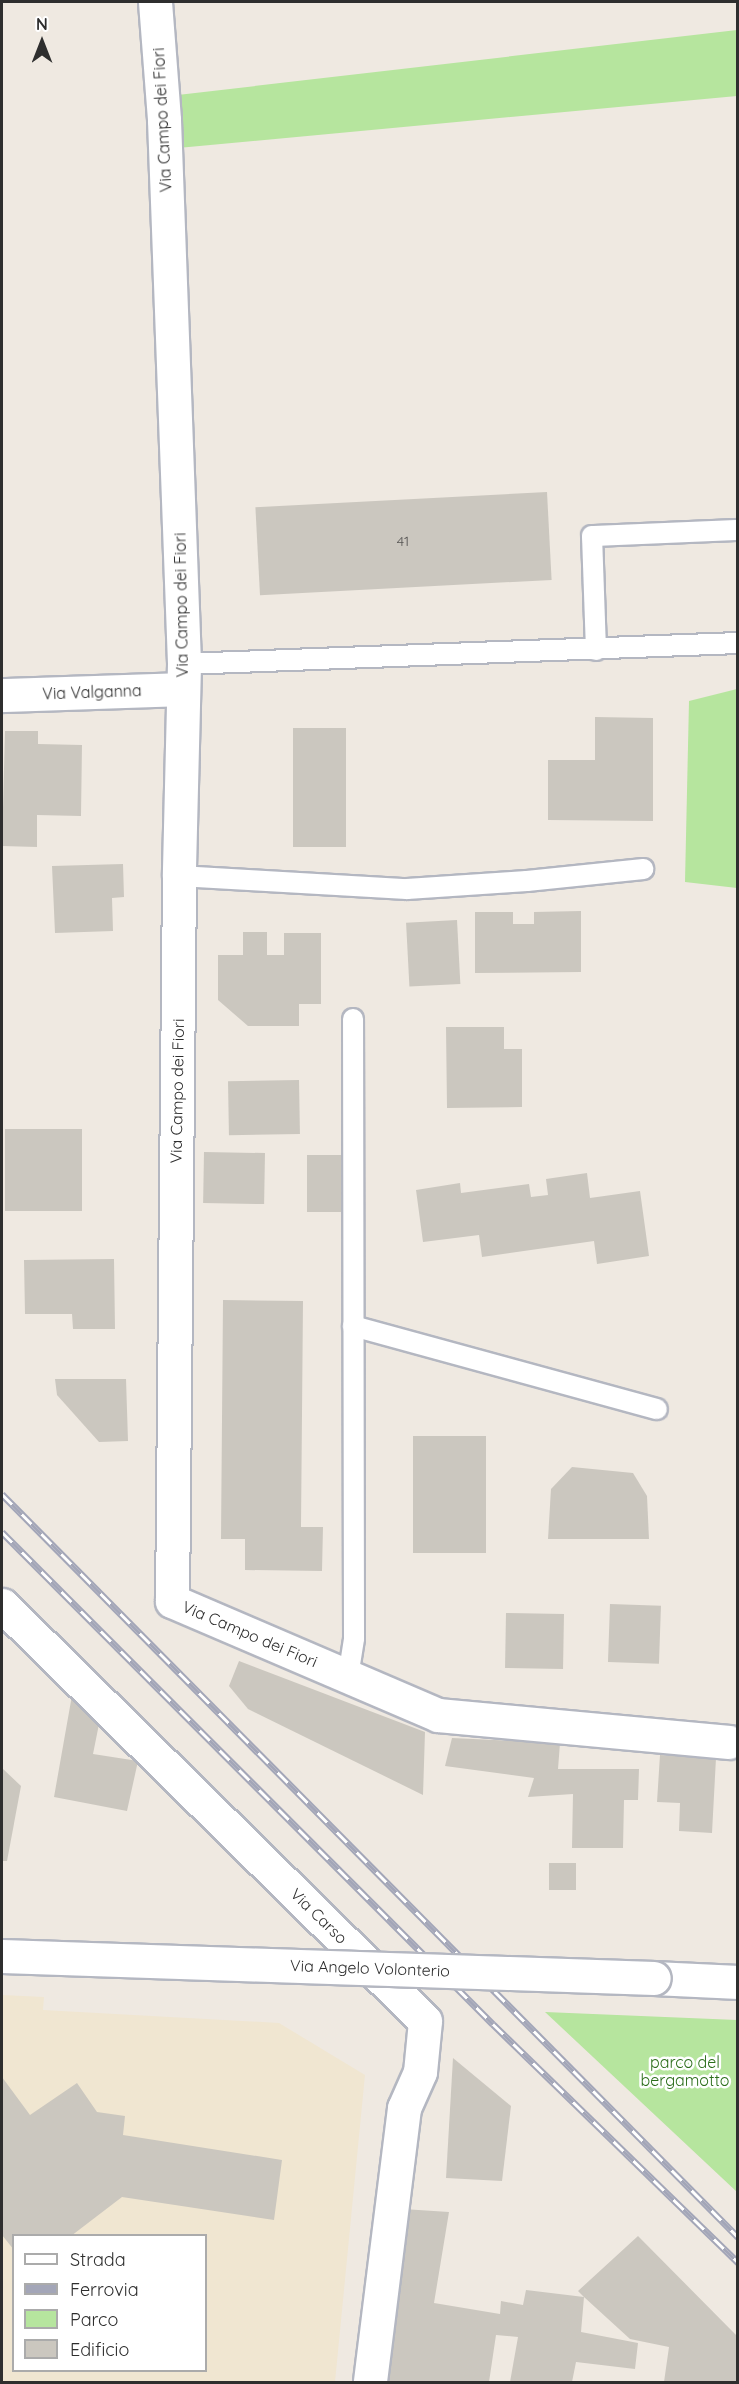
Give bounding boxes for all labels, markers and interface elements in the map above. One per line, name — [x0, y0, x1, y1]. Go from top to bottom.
north arrow — [12, 12, 72, 72]
text: N — [36, 14, 48, 34]
street label: Via Campo dei Fiori — [149, 47, 175, 193]
street label: Via Campo dei Fiori — [170, 532, 192, 678]
house number: 41 — [397, 533, 409, 549]
street label: Via Valganna — [42, 681, 142, 703]
street label: Via Campo dei Fiori — [166, 1018, 188, 1164]
street label: Via Campo dei Fiori — [180, 1597, 320, 1671]
street label: Via Carso — [287, 1884, 351, 1948]
street label: Via Angelo Volonterio — [290, 1956, 450, 1980]
park label: parco del bergamotto — [641, 2052, 729, 2090]
legend — [12, 2234, 207, 2372]
text: Strada — [70, 2248, 126, 2271]
text: Ferrovia — [70, 2278, 139, 2301]
text: Parco — [70, 2308, 118, 2331]
text: Edificio — [70, 2338, 129, 2361]

